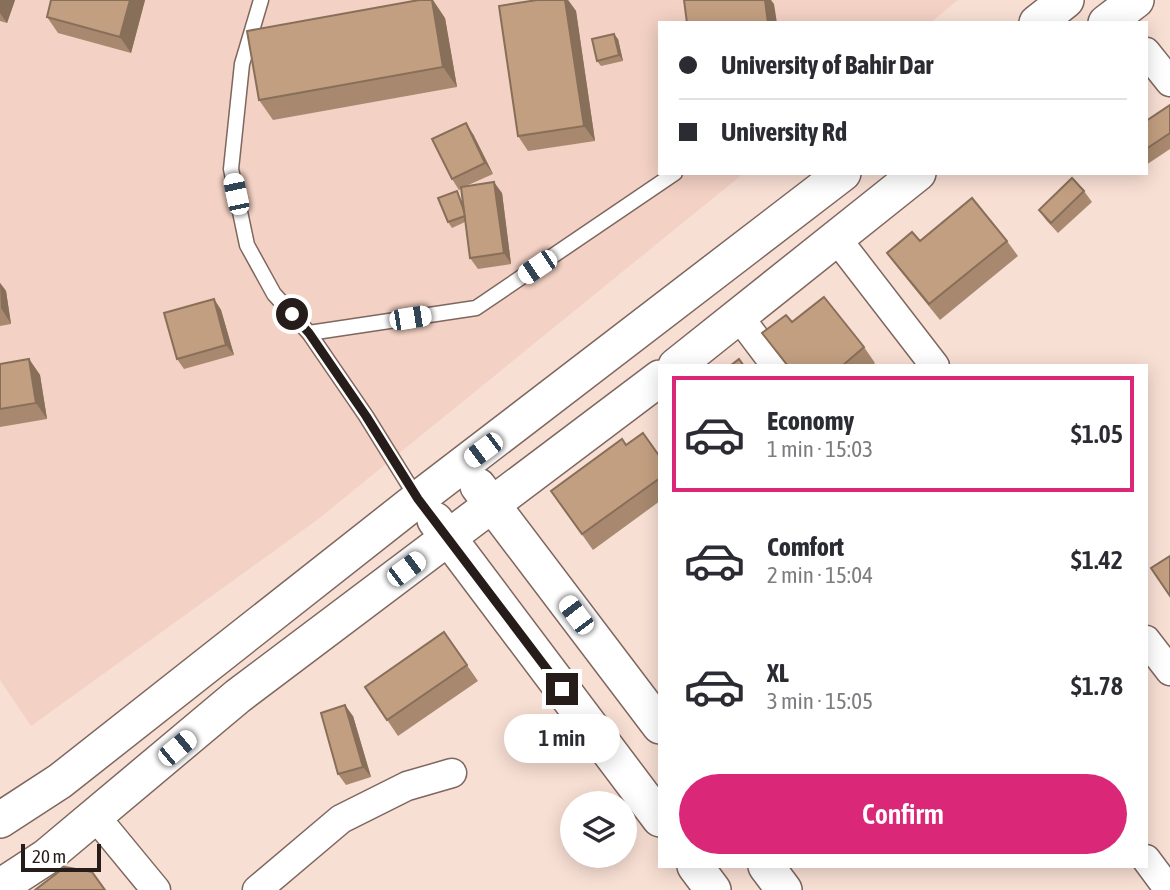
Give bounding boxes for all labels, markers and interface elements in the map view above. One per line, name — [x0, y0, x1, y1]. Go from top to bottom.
text: University of Bahir Dar — [721, 50, 933, 80]
text: University Rd — [721, 117, 847, 147]
car — [222, 171, 251, 217]
car — [514, 247, 561, 287]
route start — [276, 298, 308, 330]
car — [388, 304, 433, 332]
icon: car — [683, 403, 746, 466]
text: Economy — [767, 406, 854, 436]
text: $1.05 — [1071, 419, 1123, 449]
car — [460, 429, 507, 471]
text: 1 min · 15:03 — [767, 436, 873, 462]
icon: car — [683, 529, 746, 592]
text: Comfort — [767, 532, 844, 562]
text: $1.42 — [1071, 545, 1123, 575]
car — [383, 548, 430, 590]
text: 2 min · 15:04 — [767, 562, 873, 588]
car — [555, 592, 598, 638]
icon: car — [683, 655, 746, 718]
text: XL — [767, 658, 789, 688]
text: $1.78 — [1071, 671, 1123, 701]
route end — [546, 673, 578, 705]
text: 3 min · 15:05 — [767, 688, 873, 714]
callout: 1 min — [504, 714, 620, 762]
text: 1 min — [539, 725, 585, 751]
car — [155, 726, 200, 770]
button: Confirm — [679, 774, 1127, 854]
map controls — [560, 791, 637, 868]
button: layers — [560, 791, 637, 868]
scale bar — [21, 841, 102, 873]
text: 20 m — [32, 845, 66, 867]

